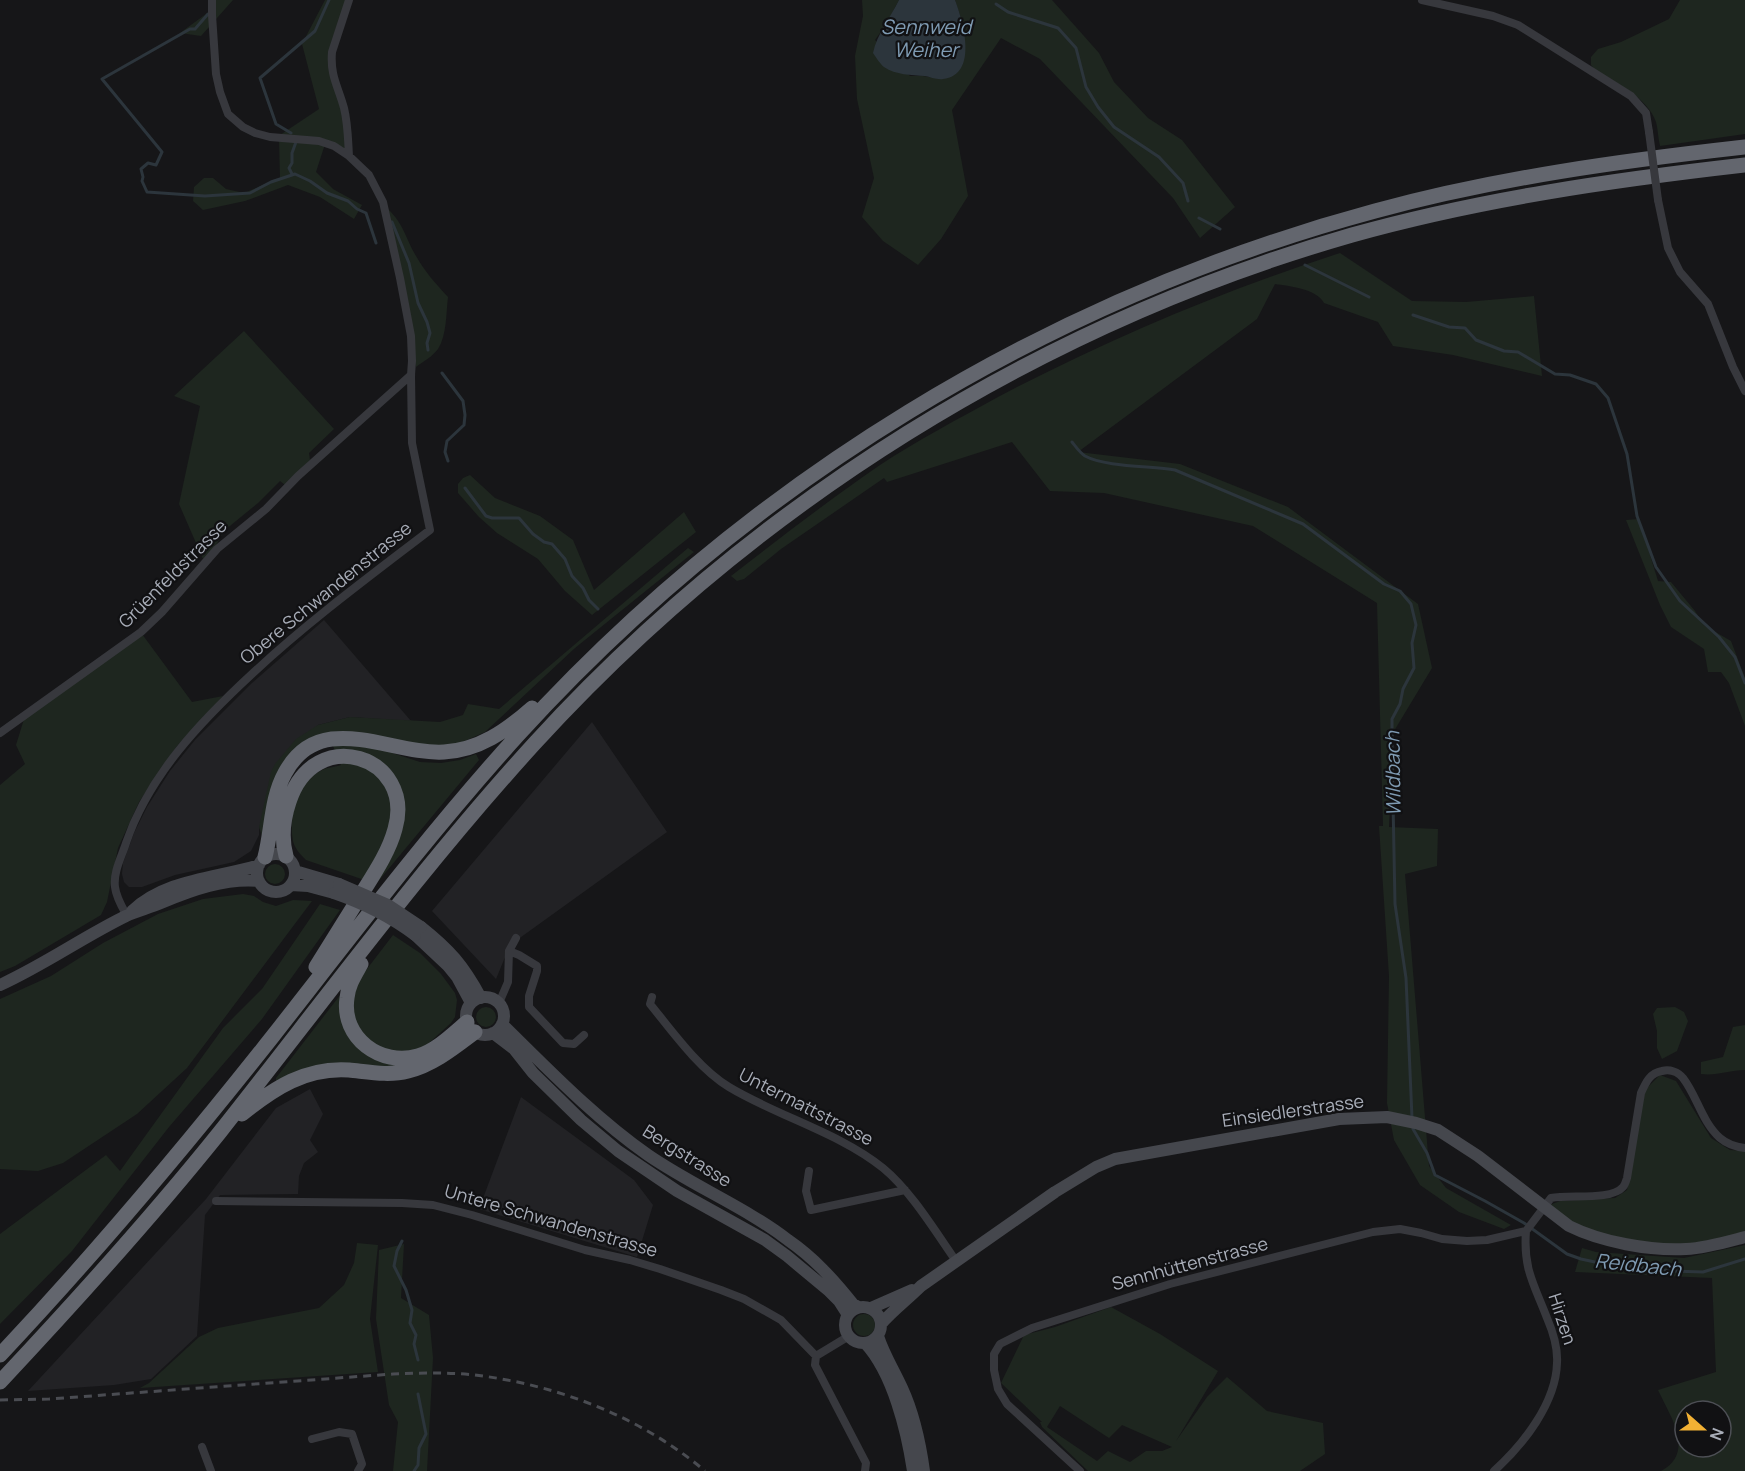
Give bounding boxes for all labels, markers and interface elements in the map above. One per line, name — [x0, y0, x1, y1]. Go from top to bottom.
water label: Sennweid Weiher — [881, 13, 974, 63]
street label: Grüenfeldstrasse — [113, 514, 232, 633]
street label: Obere Schwandenstrasse — [235, 516, 416, 669]
water label: Wildbach — [1378, 730, 1407, 817]
street label: Untermattstrasse — [735, 1062, 878, 1150]
street label: Einsiedlerstrasse — [1220, 1088, 1365, 1132]
street label: Bergstrasse — [639, 1118, 737, 1192]
street label: Untere Schwandenstrasse — [442, 1178, 661, 1262]
street label: Sennhüttenstrasse — [1109, 1231, 1270, 1295]
water label: Reidbach — [1594, 1247, 1684, 1283]
street label: Hirzen — [1543, 1290, 1583, 1347]
north arrow — [1673, 1399, 1733, 1459]
text: N — [1705, 1425, 1729, 1444]

